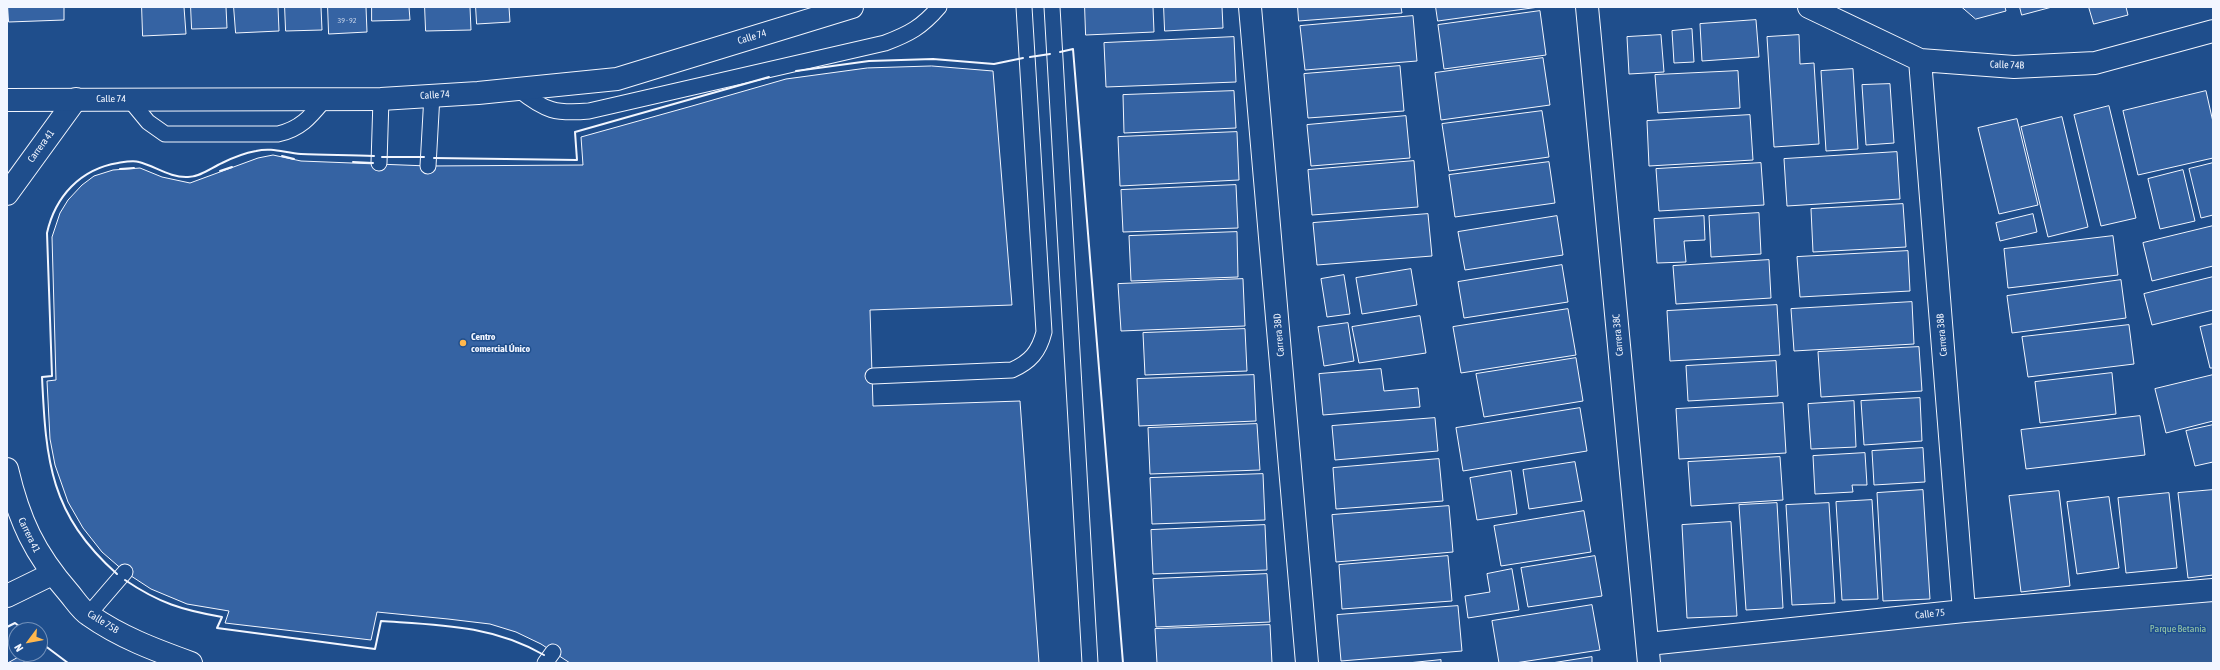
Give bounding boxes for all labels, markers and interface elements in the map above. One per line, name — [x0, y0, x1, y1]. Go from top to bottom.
house number: 39 - 92 — [337, 15, 357, 25]
street label: Calle 74 — [736, 27, 768, 47]
street label: Calle 74B — [1990, 58, 2024, 72]
street label: Calle 74 — [420, 88, 450, 102]
street label: Calle 74 — [96, 93, 126, 105]
street label: Carrera 41 — [25, 127, 57, 165]
street label: Carrera 38D — [1271, 313, 1287, 357]
street label: Carrera 38C — [1610, 313, 1626, 357]
street label: Carrera 38B — [1934, 313, 1950, 357]
place label: Centro comercial Único — [471, 331, 530, 354]
marker: Centro comercial Único — [458, 338, 468, 348]
street label: Carrera 41 — [15, 515, 43, 555]
street label: Calle 75 — [1915, 606, 1945, 622]
street label: Calle 75B — [85, 608, 121, 636]
north arrow — [8, 622, 48, 662]
park label: Parque Betania — [2150, 623, 2206, 635]
text: N — [12, 642, 25, 654]

